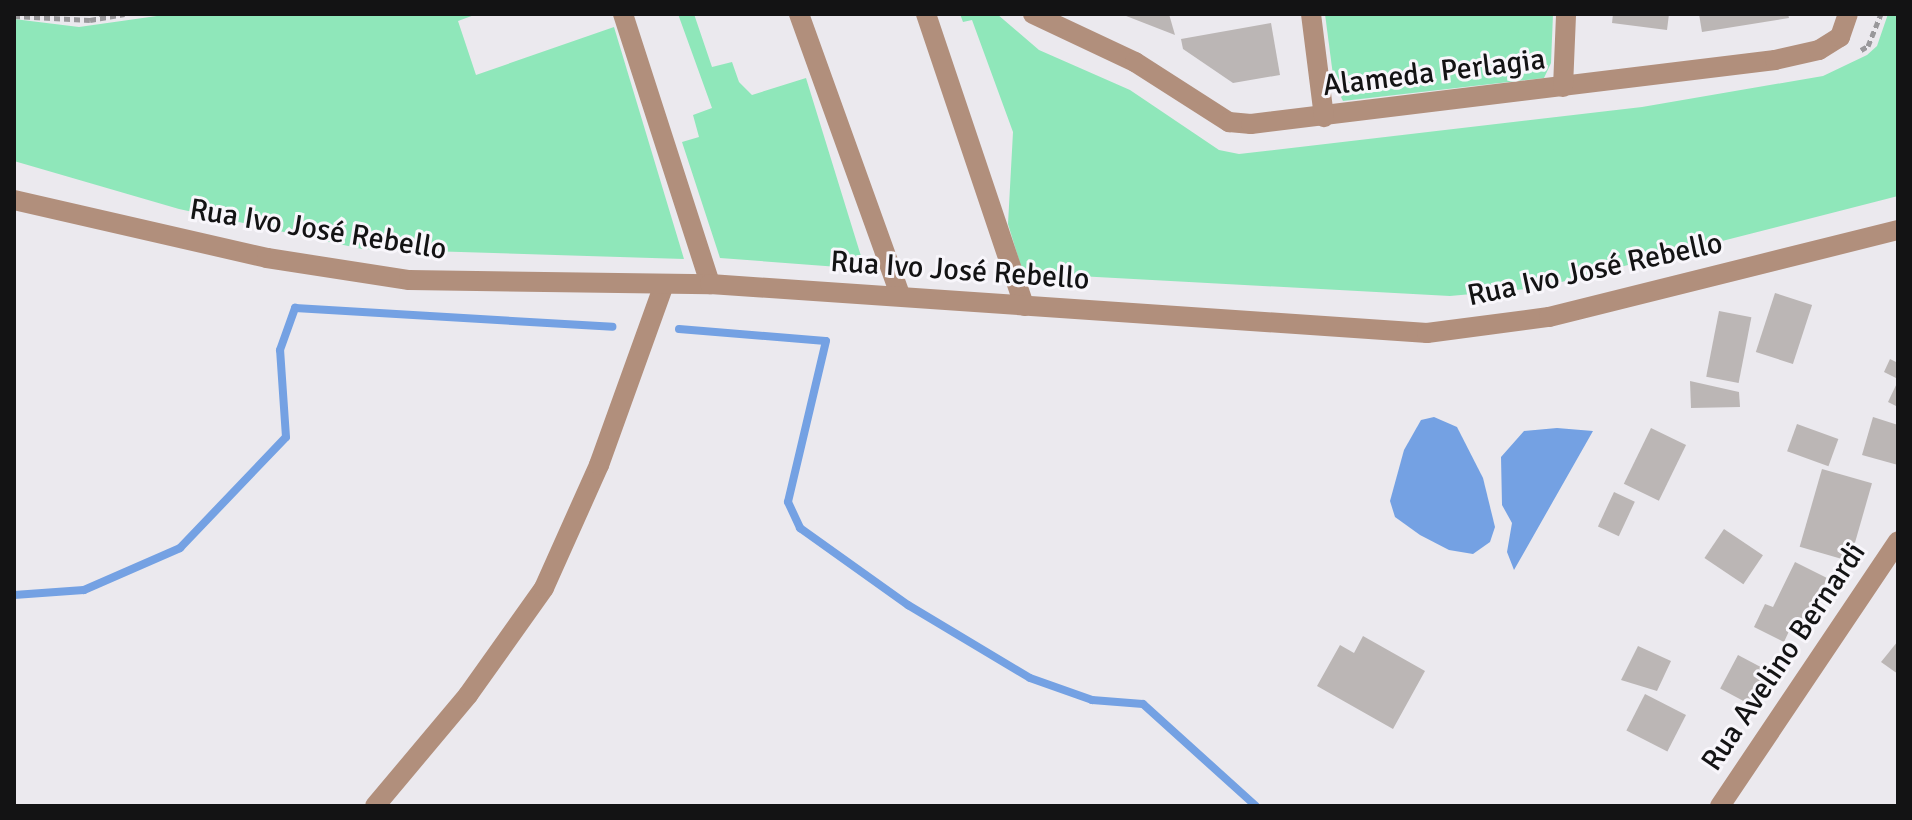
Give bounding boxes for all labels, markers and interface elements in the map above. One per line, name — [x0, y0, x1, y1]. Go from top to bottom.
street label: Alameda Perlagia — [1321, 41, 1547, 105]
street label: Rua Ivo José Rebello — [187, 192, 449, 268]
street label: Rua Ivo José Rebello — [1464, 225, 1726, 315]
street label: Rua Ivo José Rebello — [829, 244, 1091, 298]
street label: Rua Avelino Bernardi — [1694, 536, 1874, 778]

